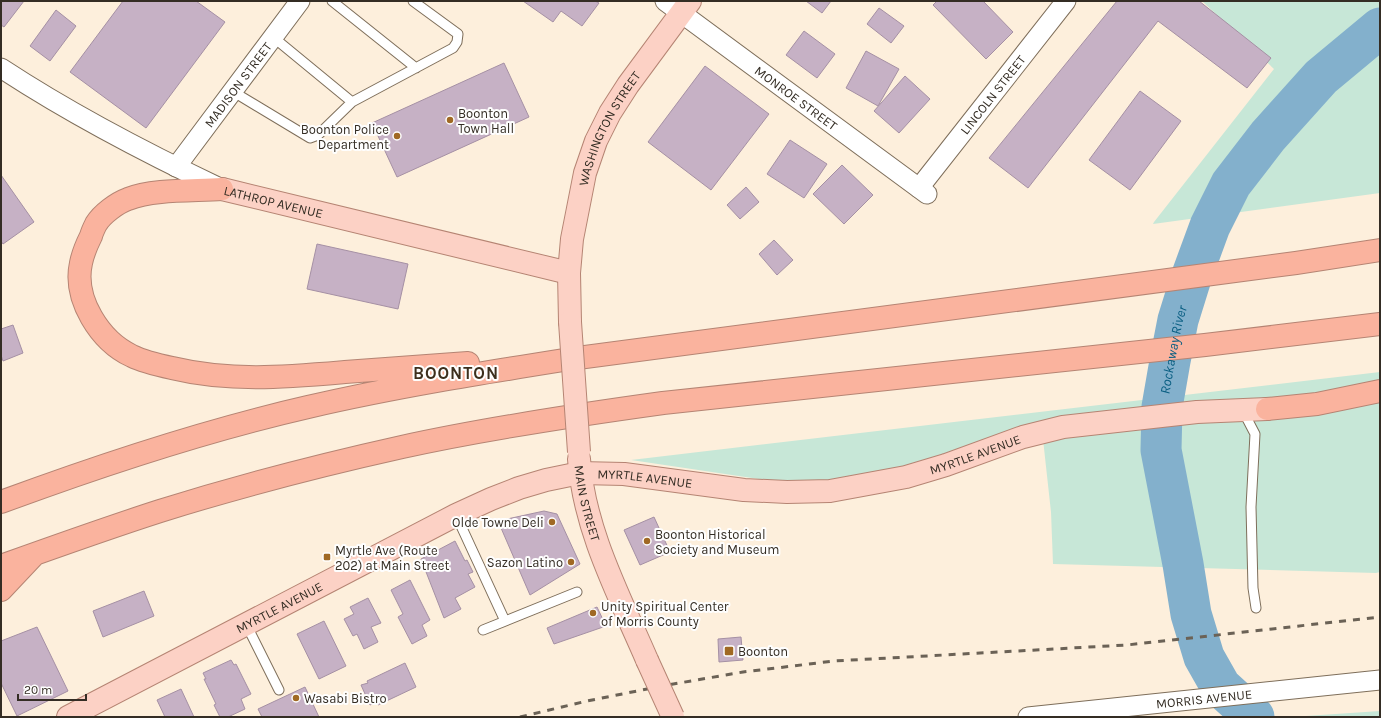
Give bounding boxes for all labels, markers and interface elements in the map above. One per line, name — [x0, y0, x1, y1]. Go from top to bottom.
street label: MADISON STREET — [201, 39, 275, 130]
street label: LINCOLN STREET — [957, 51, 1029, 137]
street label: MONROE STREET — [752, 62, 841, 133]
street label: WASHINGTON STREET — [575, 68, 643, 187]
place label: Boonton Town Hall — [458, 106, 514, 136]
marker: Boonton Town Hall — [445, 115, 455, 125]
place label: Boonton Police Department — [301, 122, 389, 152]
marker: Boonton Police Department — [392, 131, 402, 141]
street label: LATHROP AVENUE — [222, 182, 325, 221]
water label: Rockaway River — [1156, 302, 1191, 395]
district label: BOONTON — [413, 363, 499, 383]
street label: MYRTLE AVENUE — [928, 431, 1023, 477]
street label: MAIN STREET — [572, 464, 604, 544]
street label: MYRTLE AVENUE — [597, 466, 693, 491]
place label: Olde Towne Deli — [452, 515, 544, 530]
marker: Olde Towne Deli — [547, 517, 557, 527]
place label: Boonton Historical Society and Museum — [655, 527, 779, 557]
marker: Boonton Historical Society and Museum — [642, 536, 652, 546]
place label: Myrtle Ave (Route 202) at Main Street — [335, 543, 449, 573]
marker: Myrtle Ave (Route 202) at Main Street — [322, 552, 332, 562]
place label: Sazon Latino — [487, 555, 563, 570]
marker: Sazon Latino — [566, 557, 576, 567]
street label: MYRTLE AVENUE — [233, 578, 325, 636]
place label: Unity Spiritual Center of Morris County — [601, 599, 729, 629]
marker: Unity Spiritual Center of Morris County — [588, 608, 598, 618]
place label: Boonton — [738, 644, 788, 659]
marker: Boonton — [723, 645, 735, 657]
scale bar — [18, 676, 86, 702]
text: 20 m — [24, 683, 52, 697]
street label: MORRIS AVENUE — [1155, 686, 1253, 711]
place label: Wasabi Bistro — [304, 691, 387, 706]
marker: Wasabi Bistro — [291, 693, 301, 703]

